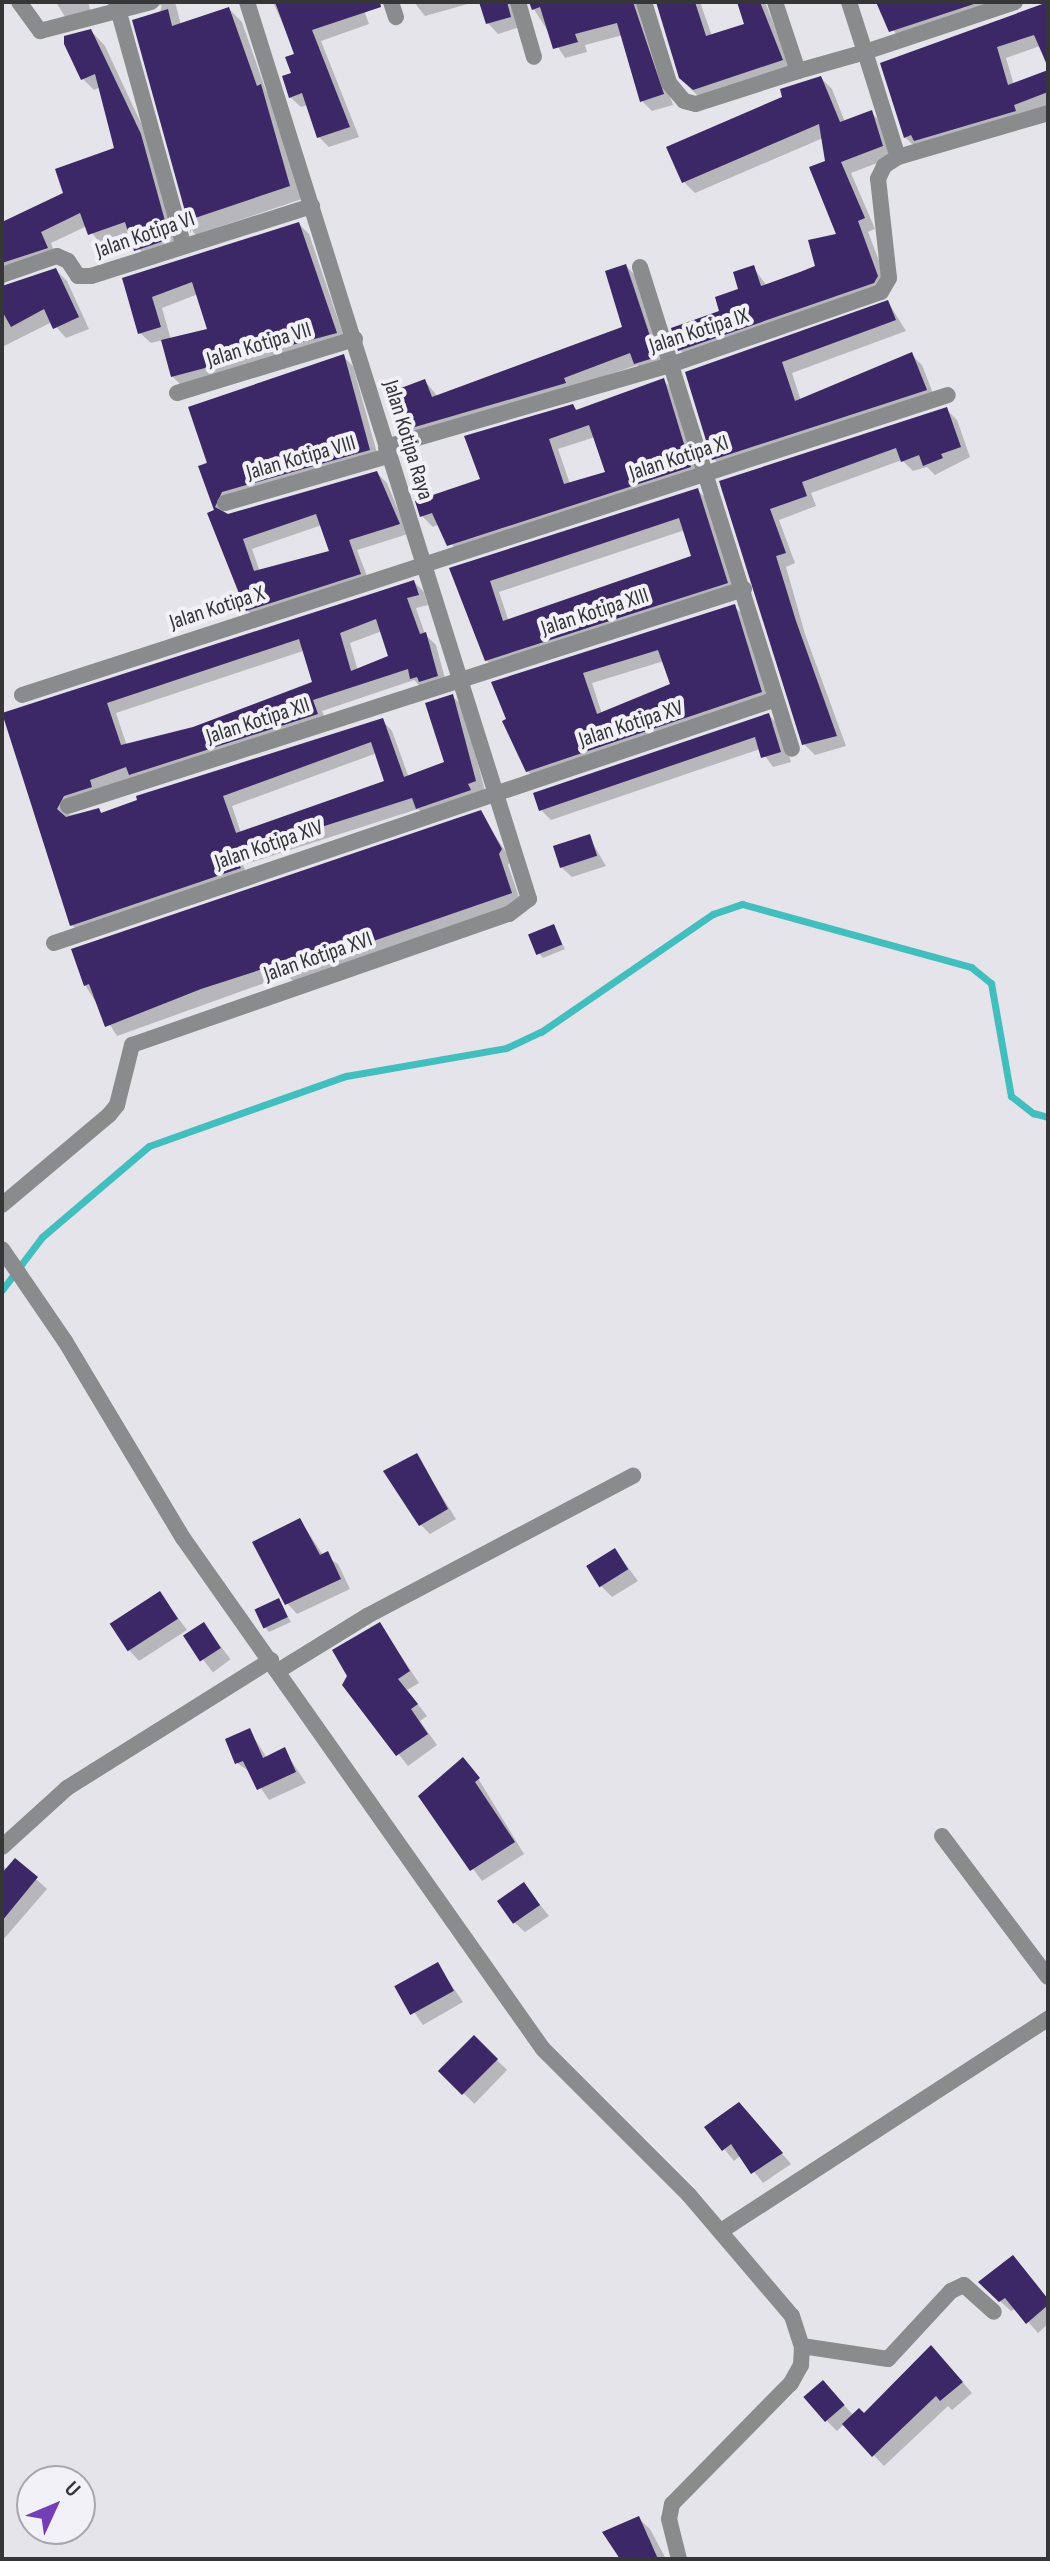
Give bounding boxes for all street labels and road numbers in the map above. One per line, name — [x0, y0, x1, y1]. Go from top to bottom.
street label: Jalan Kotipa VI — [92, 206, 198, 264]
street label: Jalan Kotipa IX — [646, 303, 752, 359]
street label: Jalan Kotipa VII — [204, 317, 314, 373]
street label: Jalan Kotipa Raya — [377, 377, 439, 503]
street label: Jalan Kotipa VIII — [243, 430, 359, 486]
street label: Jalan Kotipa XI — [626, 430, 732, 486]
street label: Jalan Kotipa X — [166, 580, 268, 636]
street label: Jalan Kotipa XIII — [538, 582, 652, 642]
street label: Jalan Kotipa XII — [203, 692, 313, 750]
street label: Jalan Kotipa XV — [575, 695, 687, 753]
street label: Jalan Kotipa XIV — [211, 814, 327, 876]
street label: Jalan Kotipa XVI — [260, 926, 376, 988]

